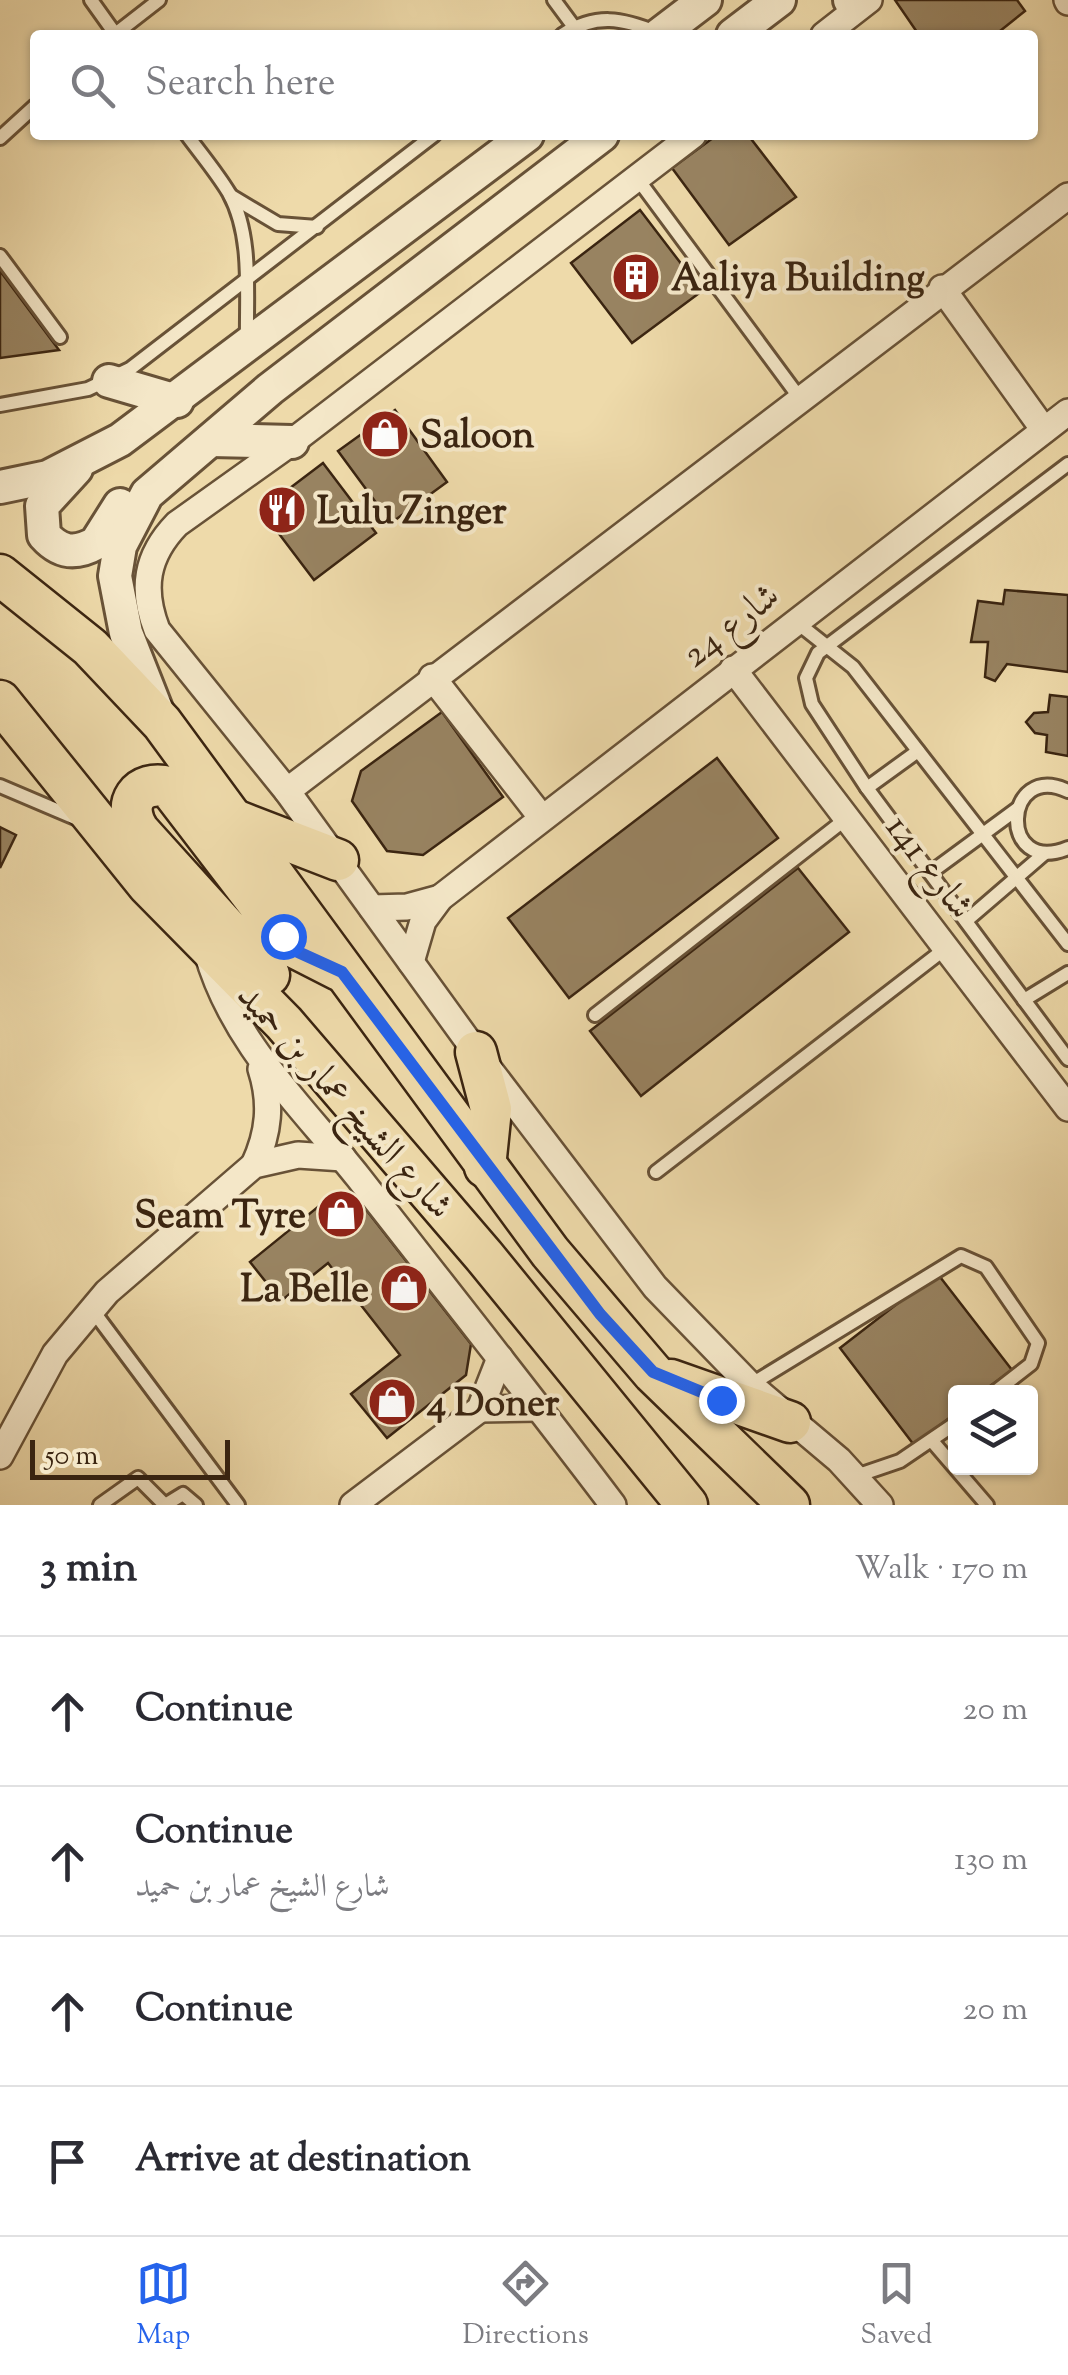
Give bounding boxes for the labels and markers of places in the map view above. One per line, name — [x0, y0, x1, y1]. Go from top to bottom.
building icon: Aaliya Building — [610, 251, 662, 303]
place label: Aaliya Building — [671, 254, 925, 308]
shop icon: Saloon — [359, 408, 411, 460]
place label: Saloon — [420, 411, 535, 465]
restaurant icon: Lulu Zinger — [256, 484, 308, 536]
place label: Lulu Zinger — [317, 487, 507, 541]
shop icon: Seam Tyre — [315, 1188, 367, 1240]
place label: Seam Tyre — [134, 1191, 306, 1245]
shop icon: La Belle — [378, 1262, 430, 1314]
place label: La Belle — [240, 1265, 369, 1319]
shop icon: 4 Doner — [366, 1376, 418, 1428]
place label: 4 Doner — [426, 1379, 560, 1433]

